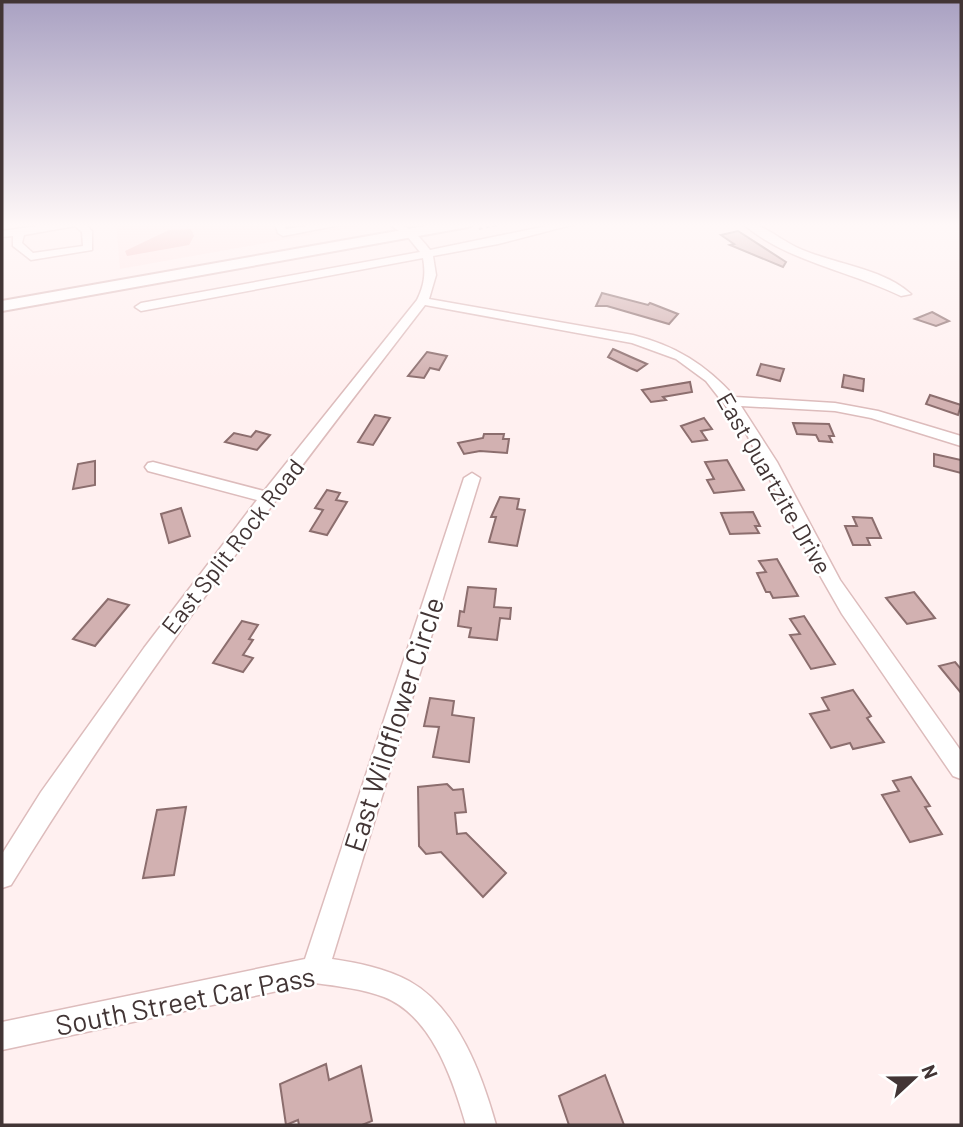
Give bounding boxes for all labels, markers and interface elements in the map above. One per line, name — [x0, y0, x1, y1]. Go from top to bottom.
street label: East Quartzite Drive — [711, 387, 839, 579]
street label: East Split Rock Road — [155, 453, 309, 639]
street label: East Wildflower Circle — [336, 592, 450, 856]
street label: South Street Car Pass — [52, 958, 318, 1042]
north arrow — [879, 1043, 949, 1113]
text: N — [917, 1061, 943, 1082]

